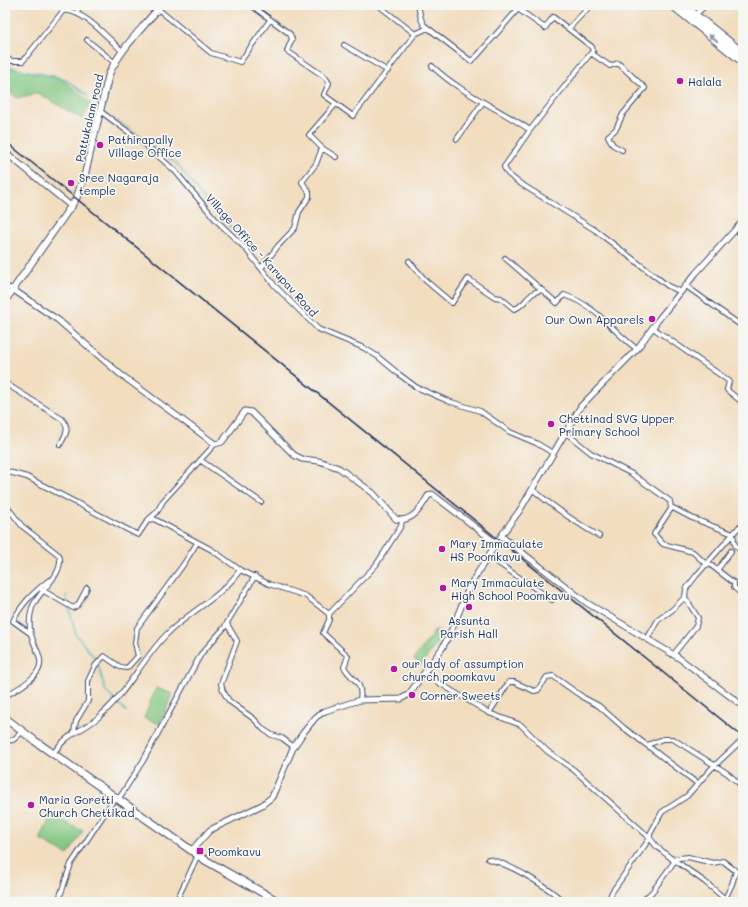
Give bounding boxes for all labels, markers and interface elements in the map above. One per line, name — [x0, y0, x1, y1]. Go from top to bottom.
one-way arrow — [707, 33, 718, 42]
street label: Pattukalam road — [72, 73, 106, 163]
place label: Halala — [688, 74, 722, 89]
marker: Halala — [675, 76, 685, 86]
place label: Pathirapally Village Office — [108, 132, 182, 160]
marker: Pathirapally Village Office — [95, 140, 105, 150]
place label: Sree Nagaraja temple — [79, 170, 159, 198]
marker: Sree Nagaraja temple — [66, 178, 76, 188]
street label: Village Office - Karupav Road — [203, 190, 321, 320]
place label: Our Own Apparels — [545, 312, 644, 327]
marker: Our Own Apparels — [647, 314, 657, 324]
place label: Chettinad SVG Upper Primary School — [559, 411, 675, 439]
marker: Chettinad SVG Upper Primary School — [546, 419, 556, 429]
place label: Mary Immaculate HS Poomkavu — [450, 536, 544, 564]
marker: Mary Immaculate HS Poomkavu — [437, 544, 447, 554]
place label: Mary Immaculate High School Poomkavu — [451, 575, 570, 603]
marker: Mary Immaculate High School Poomkavu — [438, 583, 448, 593]
marker: Assunta Parish Hall — [464, 602, 474, 612]
place label: Assunta Parish Hall — [440, 613, 498, 641]
place label: our lady of assumption church poomkavu — [402, 656, 524, 684]
marker: our lady of assumption church poomkavu — [389, 664, 399, 674]
place label: Corner Sweets — [420, 688, 500, 703]
marker: Corner Sweets — [407, 690, 417, 700]
place label: Maria Goretti Church Chettikad — [39, 792, 134, 820]
marker: Maria Goretti Church Chettikad — [26, 800, 36, 810]
place label: Poomkavu — [208, 844, 261, 859]
marker: Poomkavu — [195, 846, 205, 856]

